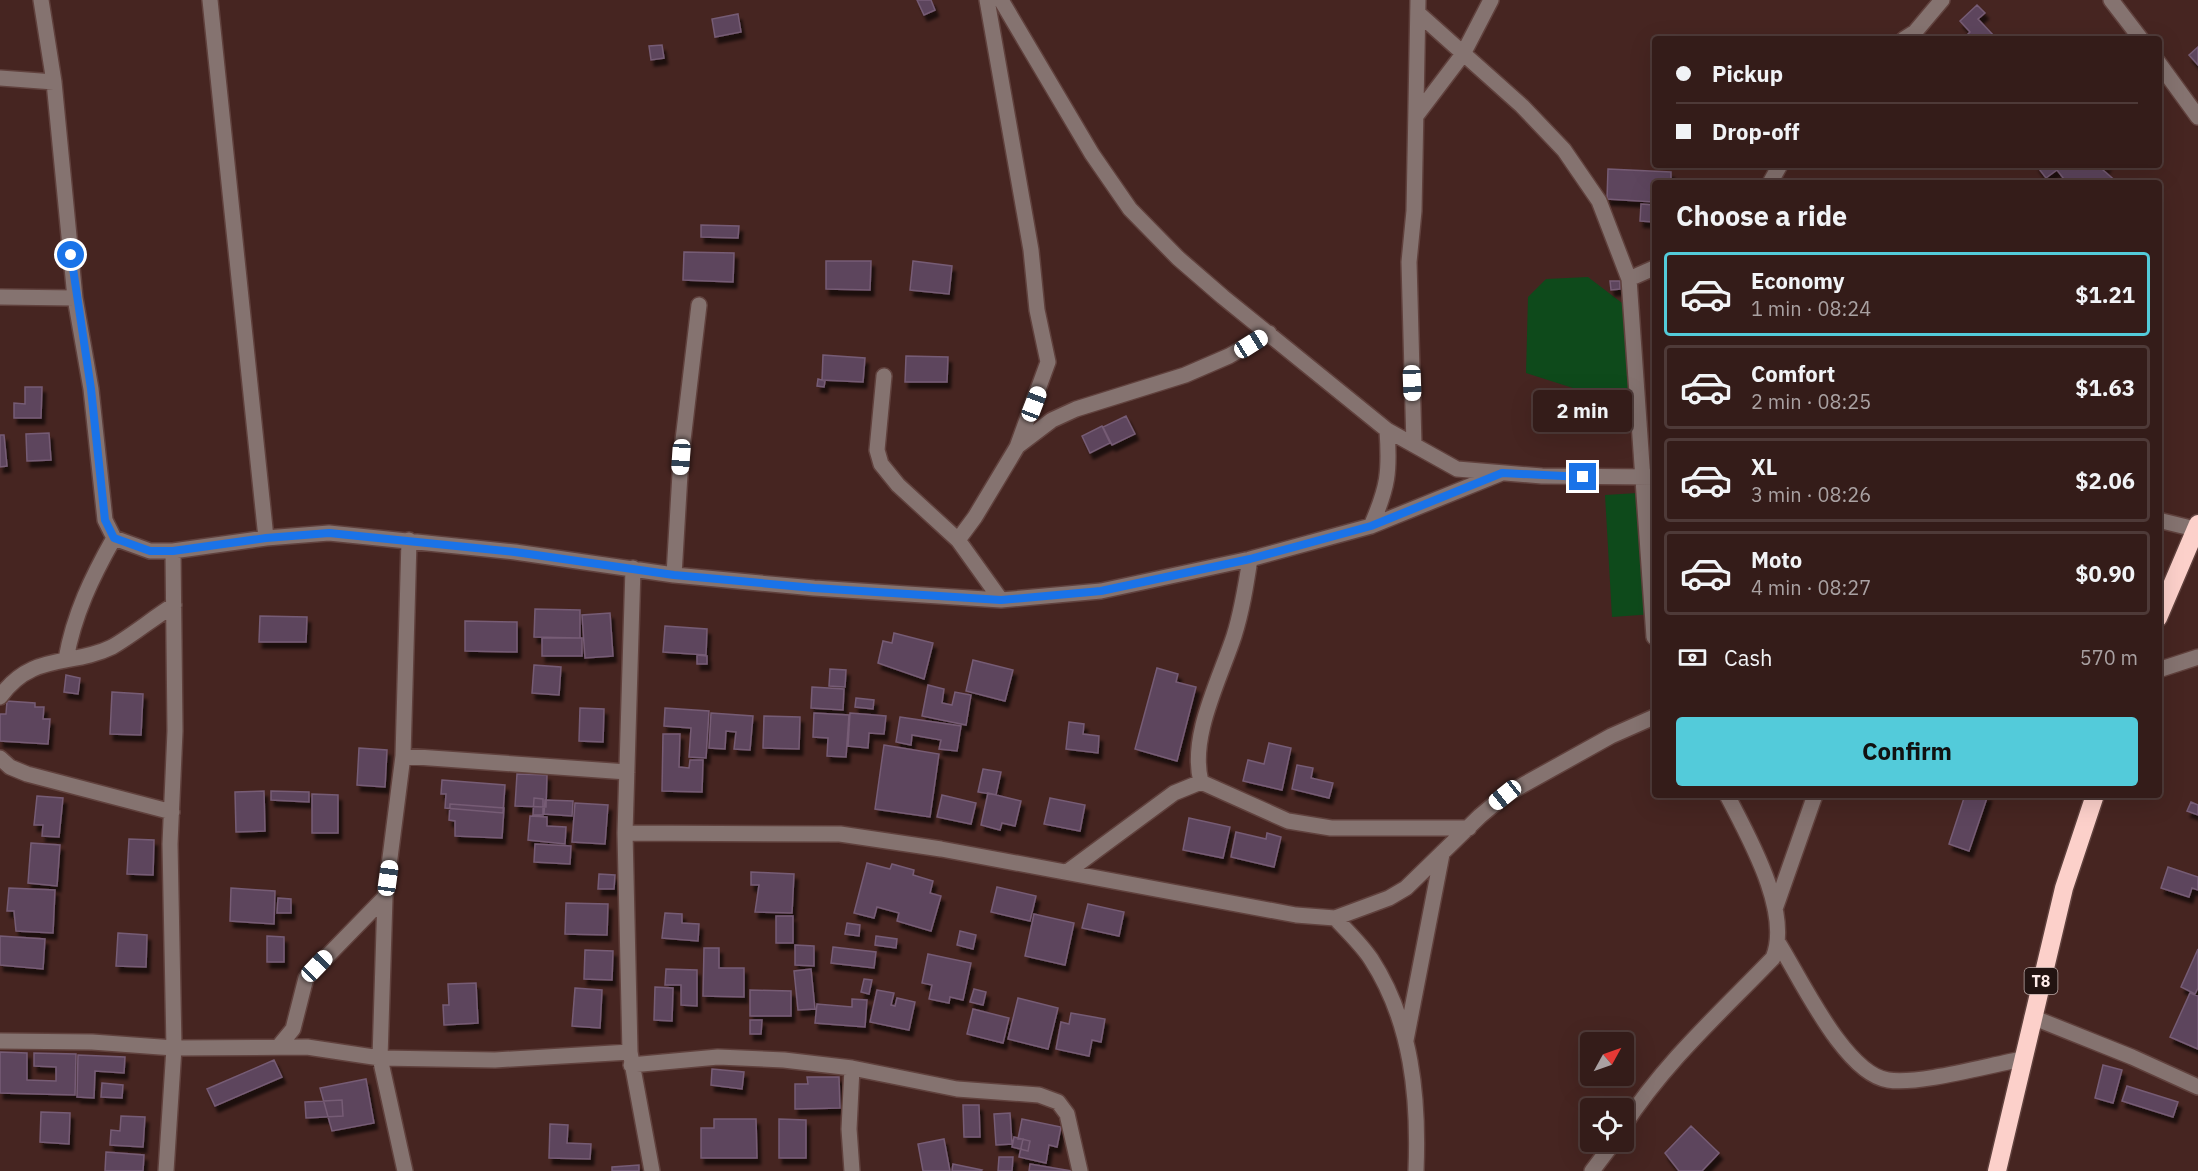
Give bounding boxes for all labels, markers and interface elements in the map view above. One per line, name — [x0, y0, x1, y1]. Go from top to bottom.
text: Pickup — [1712, 59, 1783, 88]
text: Drop-off — [1712, 117, 1799, 146]
text: Choose a ride — [1676, 198, 1847, 233]
route start — [57, 241, 84, 268]
text: Economy — [1751, 266, 1845, 295]
icon: car — [1679, 267, 1733, 321]
text: $1.21 — [2075, 280, 2135, 309]
text: 1 min · 08:24 — [1751, 295, 1871, 322]
car — [1231, 327, 1271, 361]
text: Comfort — [1751, 359, 1835, 388]
icon: car — [1679, 360, 1733, 414]
car — [1402, 365, 1422, 401]
text: $1.63 — [2075, 373, 2135, 402]
car — [1019, 384, 1049, 424]
text: 2 min · 08:25 — [1751, 388, 1871, 415]
callout: 2 min — [1534, 390, 1632, 432]
text: 2 min — [1556, 397, 1609, 424]
car — [671, 438, 691, 476]
text: XL — [1751, 452, 1777, 481]
icon: car — [1679, 453, 1733, 507]
route end — [1569, 463, 1596, 490]
text: $2.06 — [2075, 466, 2135, 495]
text: 3 min · 08:26 — [1751, 481, 1871, 508]
text: Moto — [1751, 545, 1802, 574]
icon: car — [1679, 546, 1733, 600]
text: $0.90 — [2075, 559, 2135, 588]
text: 4 min · 08:27 — [1751, 574, 1871, 601]
icon: cash — [1676, 641, 1709, 674]
text: Cash — [1724, 643, 1773, 672]
text: 570 m — [2080, 644, 2138, 671]
button: Confirm — [1676, 717, 2138, 786]
car — [1485, 777, 1525, 813]
car — [377, 859, 399, 897]
car — [298, 947, 336, 985]
road number: T8 — [2024, 968, 2058, 994]
north arrow — [1580, 1032, 1634, 1086]
map controls — [1580, 1032, 1634, 1152]
button: locate — [1580, 1098, 1634, 1152]

